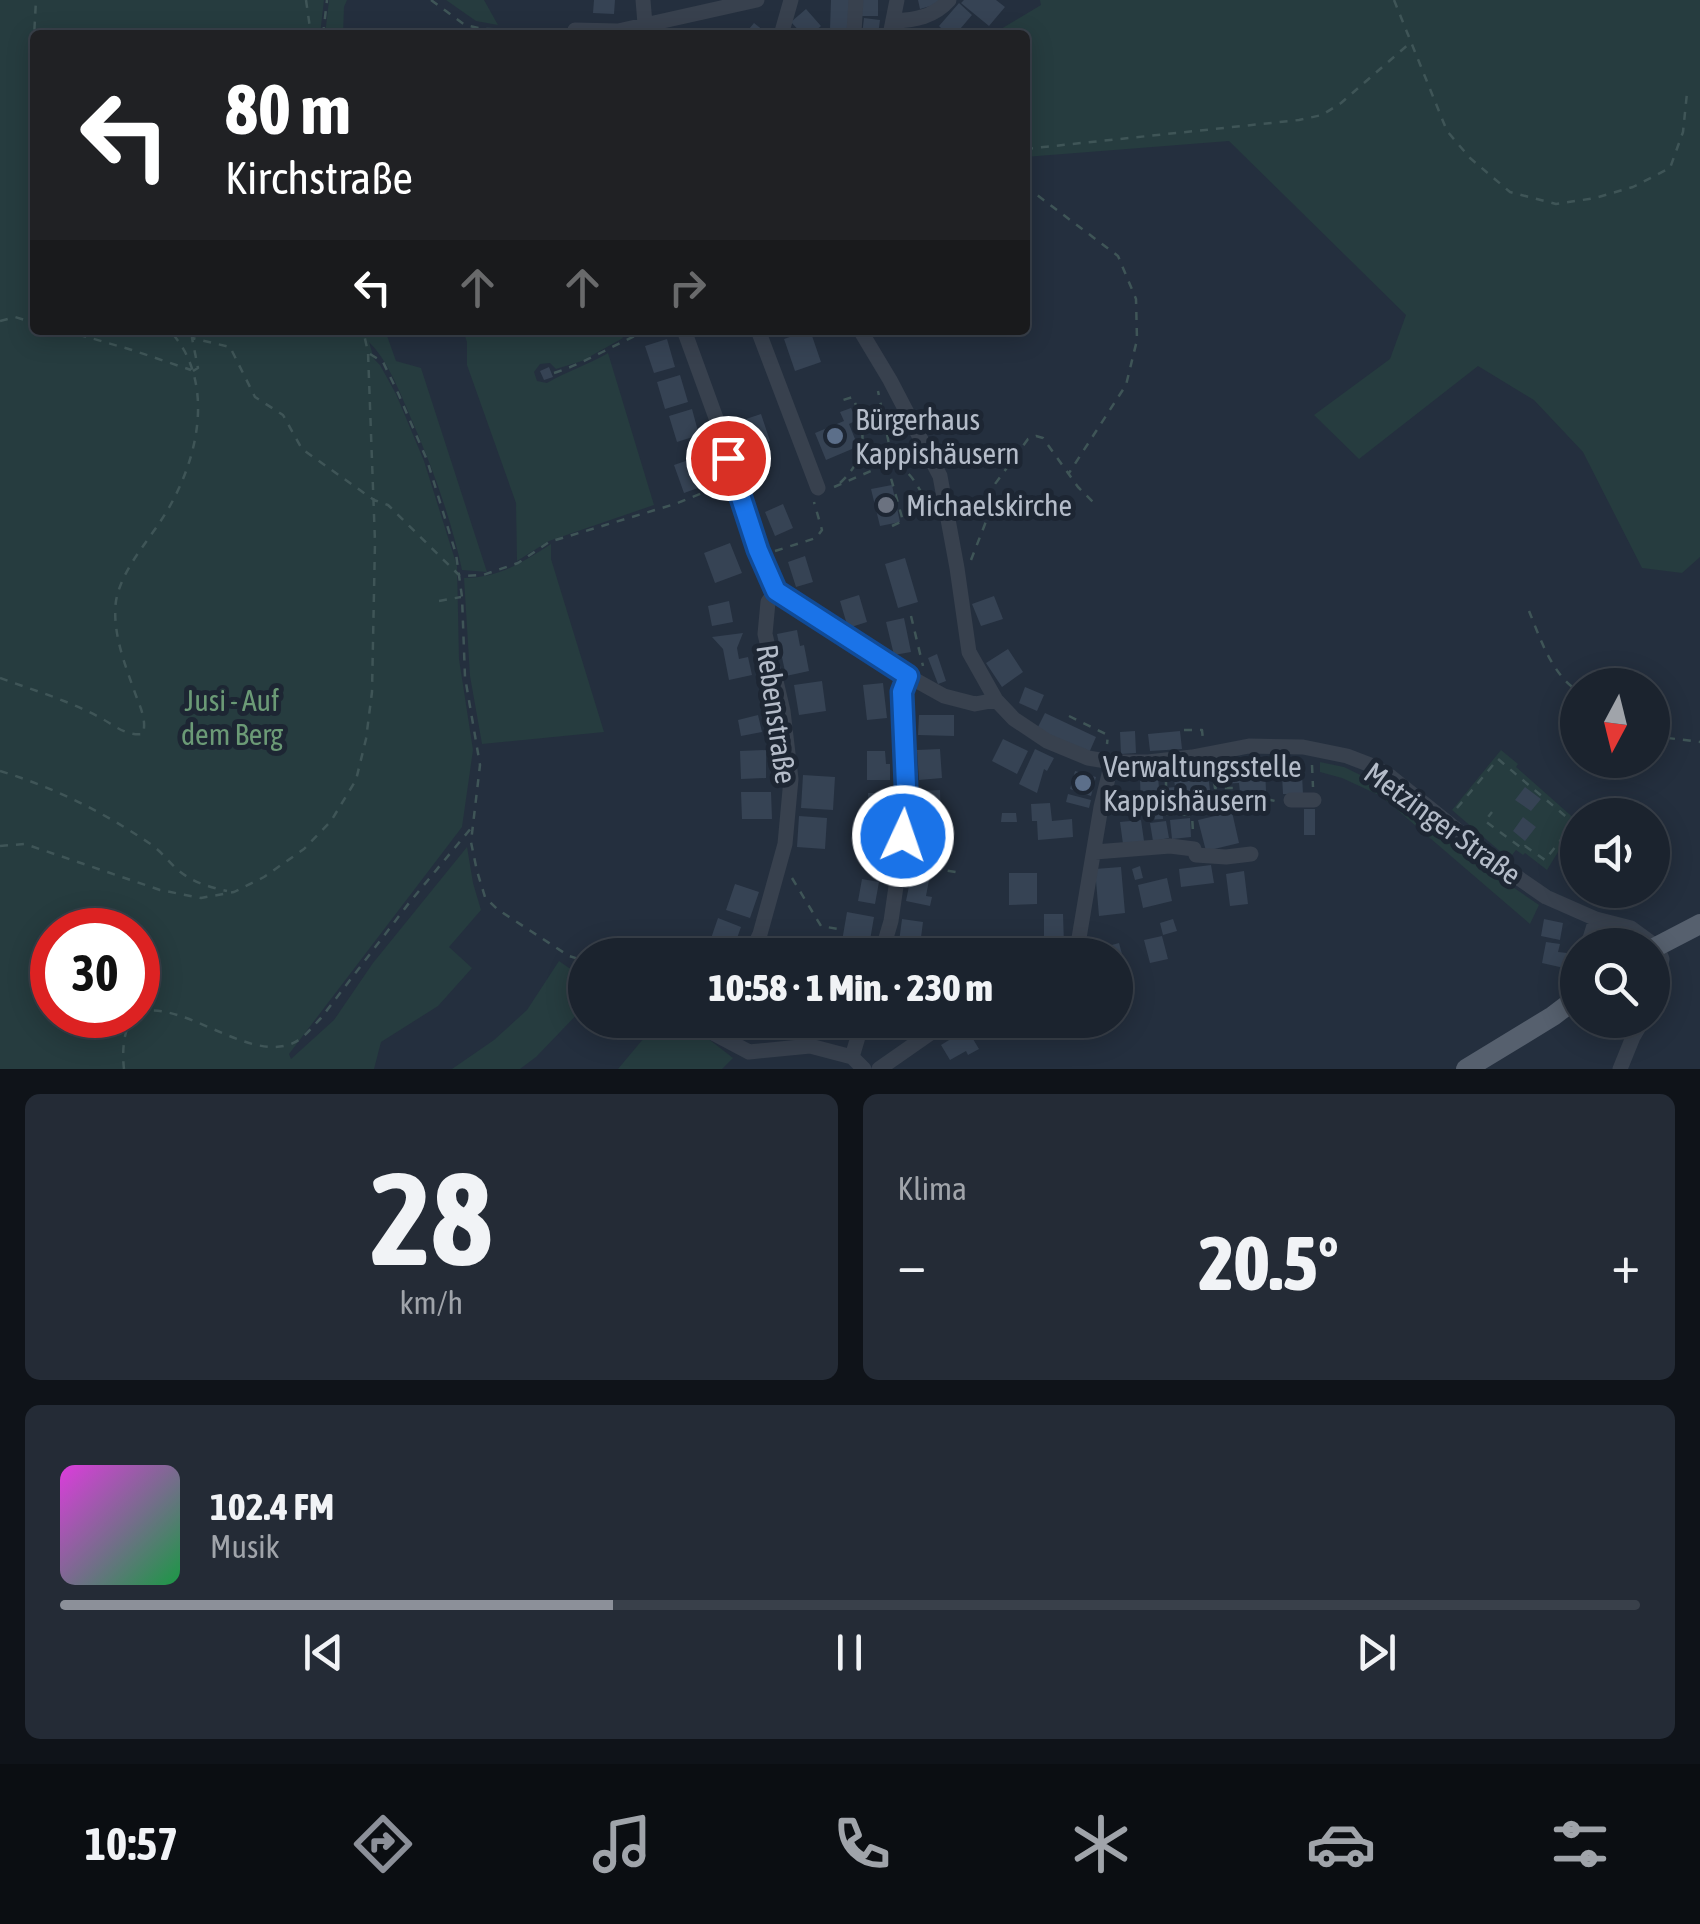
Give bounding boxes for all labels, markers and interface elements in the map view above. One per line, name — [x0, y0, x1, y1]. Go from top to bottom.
text: 80 m — [225, 69, 351, 149]
icon: left — [60, 70, 190, 200]
text: Kirchstraße — [225, 152, 413, 204]
icon: left — [345, 260, 400, 315]
icon: ahead — [450, 260, 505, 315]
icon: ahead — [555, 260, 610, 315]
icon: right — [660, 260, 715, 315]
place label: Bürgerhaus Kappishäusern — [855, 402, 1020, 470]
pin — [686, 416, 771, 501]
marker: Bürgerhaus Kappishäusern — [824, 425, 846, 447]
icon: arrive — [701, 431, 756, 486]
place label: Michaelskirche — [906, 488, 1072, 522]
marker: Michaelskirche — [875, 494, 897, 516]
street label: Rebenstraße — [750, 642, 804, 786]
north arrow — [1560, 668, 1670, 778]
map controls — [1560, 668, 1670, 1038]
park label: Jusi - Auf dem Berg — [181, 683, 283, 751]
place label: Verwaltungsstelle Kappishäusern — [1103, 749, 1302, 817]
street label: Metzinger Straße — [1358, 755, 1528, 891]
marker: Verwaltungsstelle Kappishäusern — [1072, 772, 1094, 794]
position arrow — [851, 784, 955, 888]
button: sound — [1560, 798, 1670, 908]
speed limit sign: 30 — [30, 908, 160, 1038]
button: search — [1560, 928, 1670, 1038]
text: 10:58 · 1 Min. · 230 m — [708, 966, 993, 1009]
text: 28 — [370, 1144, 492, 1293]
text: Klima — [898, 1170, 967, 1207]
text: 20.5° — [1199, 1220, 1339, 1306]
text: − — [898, 1232, 926, 1295]
text: + — [1611, 1232, 1640, 1295]
text: km/h — [400, 1284, 463, 1321]
text: 102.4 FM — [210, 1485, 334, 1528]
text: Musik — [210, 1528, 280, 1565]
icon: previous — [296, 1625, 351, 1680]
icon: pause — [822, 1625, 877, 1680]
icon: next — [1349, 1625, 1404, 1680]
icon: directions — [348, 1809, 418, 1879]
icon: music — [587, 1809, 657, 1879]
icon: phone — [827, 1809, 897, 1879]
icon: climate — [1066, 1809, 1136, 1879]
icon: car — [1306, 1809, 1376, 1879]
icon: filters — [1545, 1809, 1615, 1879]
text: 10:57 — [85, 1818, 178, 1870]

